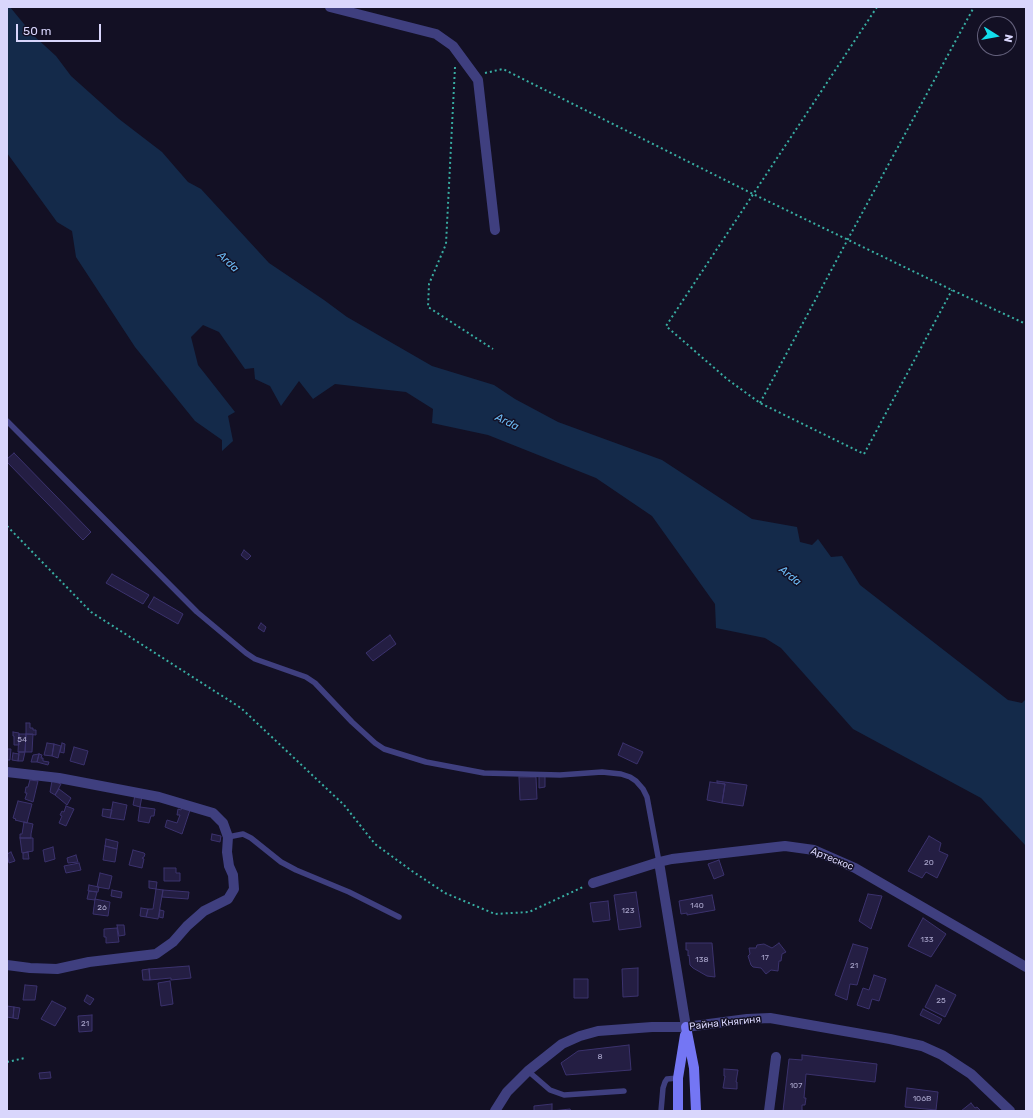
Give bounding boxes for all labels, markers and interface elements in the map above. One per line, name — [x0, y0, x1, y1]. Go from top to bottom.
scale bar — [18, 16, 103, 42]
north arrow — [977, 16, 1017, 56]
text: 50 m — [23, 24, 51, 38]
text: N — [1001, 33, 1015, 43]
water label: Arda — [215, 249, 241, 275]
water label: Arda — [493, 411, 521, 433]
water label: Arda — [776, 563, 804, 589]
house number: 54 — [17, 735, 27, 745]
street label: Артескос — [809, 845, 855, 873]
house number: 20 — [924, 858, 934, 868]
house number: 140 — [690, 901, 704, 911]
house number: 26 — [97, 903, 107, 913]
house number: 123 — [622, 906, 634, 916]
house number: 133 — [920, 935, 934, 945]
house number: 17 — [761, 953, 769, 963]
house number: 138 — [695, 955, 709, 965]
house number: 21 — [850, 961, 858, 971]
house number: 25 — [936, 996, 946, 1006]
street label: Райна Княгиня — [689, 1013, 761, 1033]
house number: 21 — [81, 1019, 89, 1029]
house number: 8 — [597, 1052, 603, 1062]
house number: 107 — [790, 1081, 802, 1091]
house number: 106В — [913, 1094, 931, 1104]

